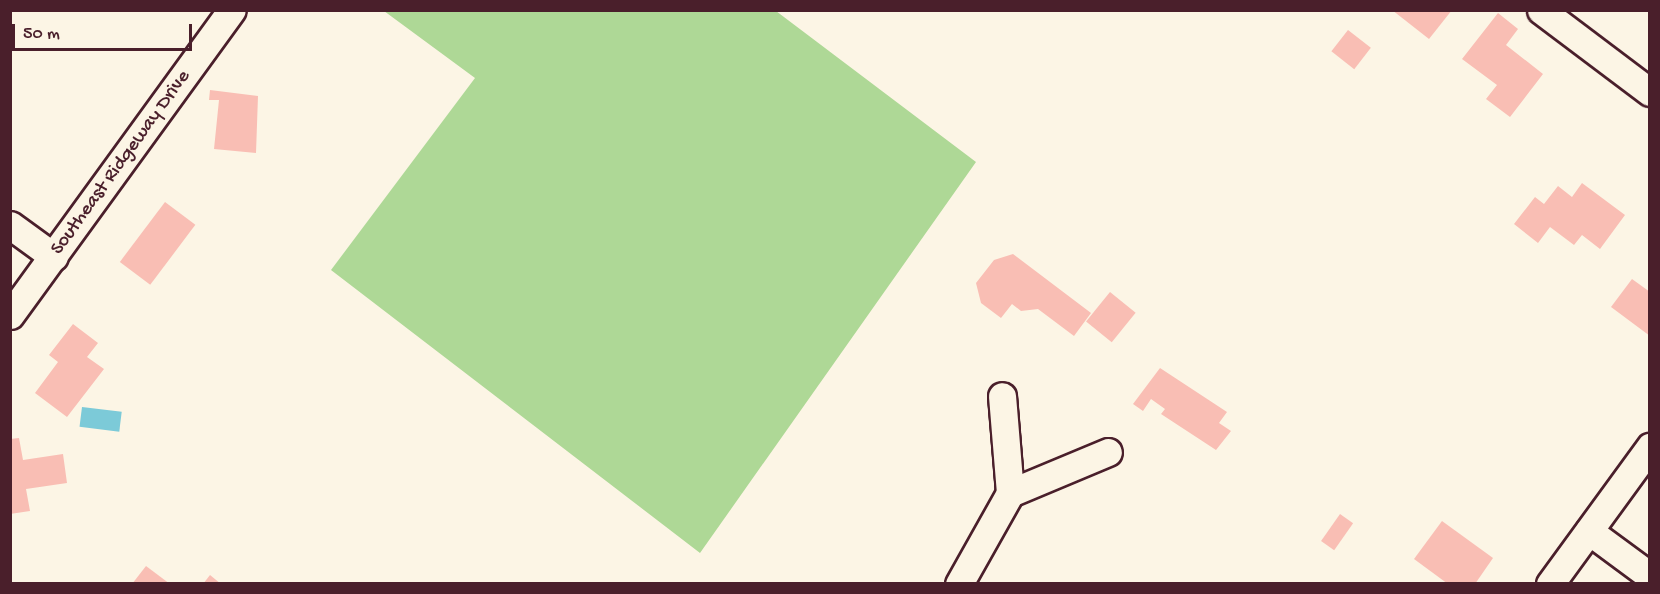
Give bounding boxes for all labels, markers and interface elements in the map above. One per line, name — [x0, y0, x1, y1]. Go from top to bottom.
scale bar — [15, 12, 195, 50]
text: 50 m — [23, 24, 60, 45]
street label: Southeast Ridgeway Drive — [46, 66, 196, 260]

